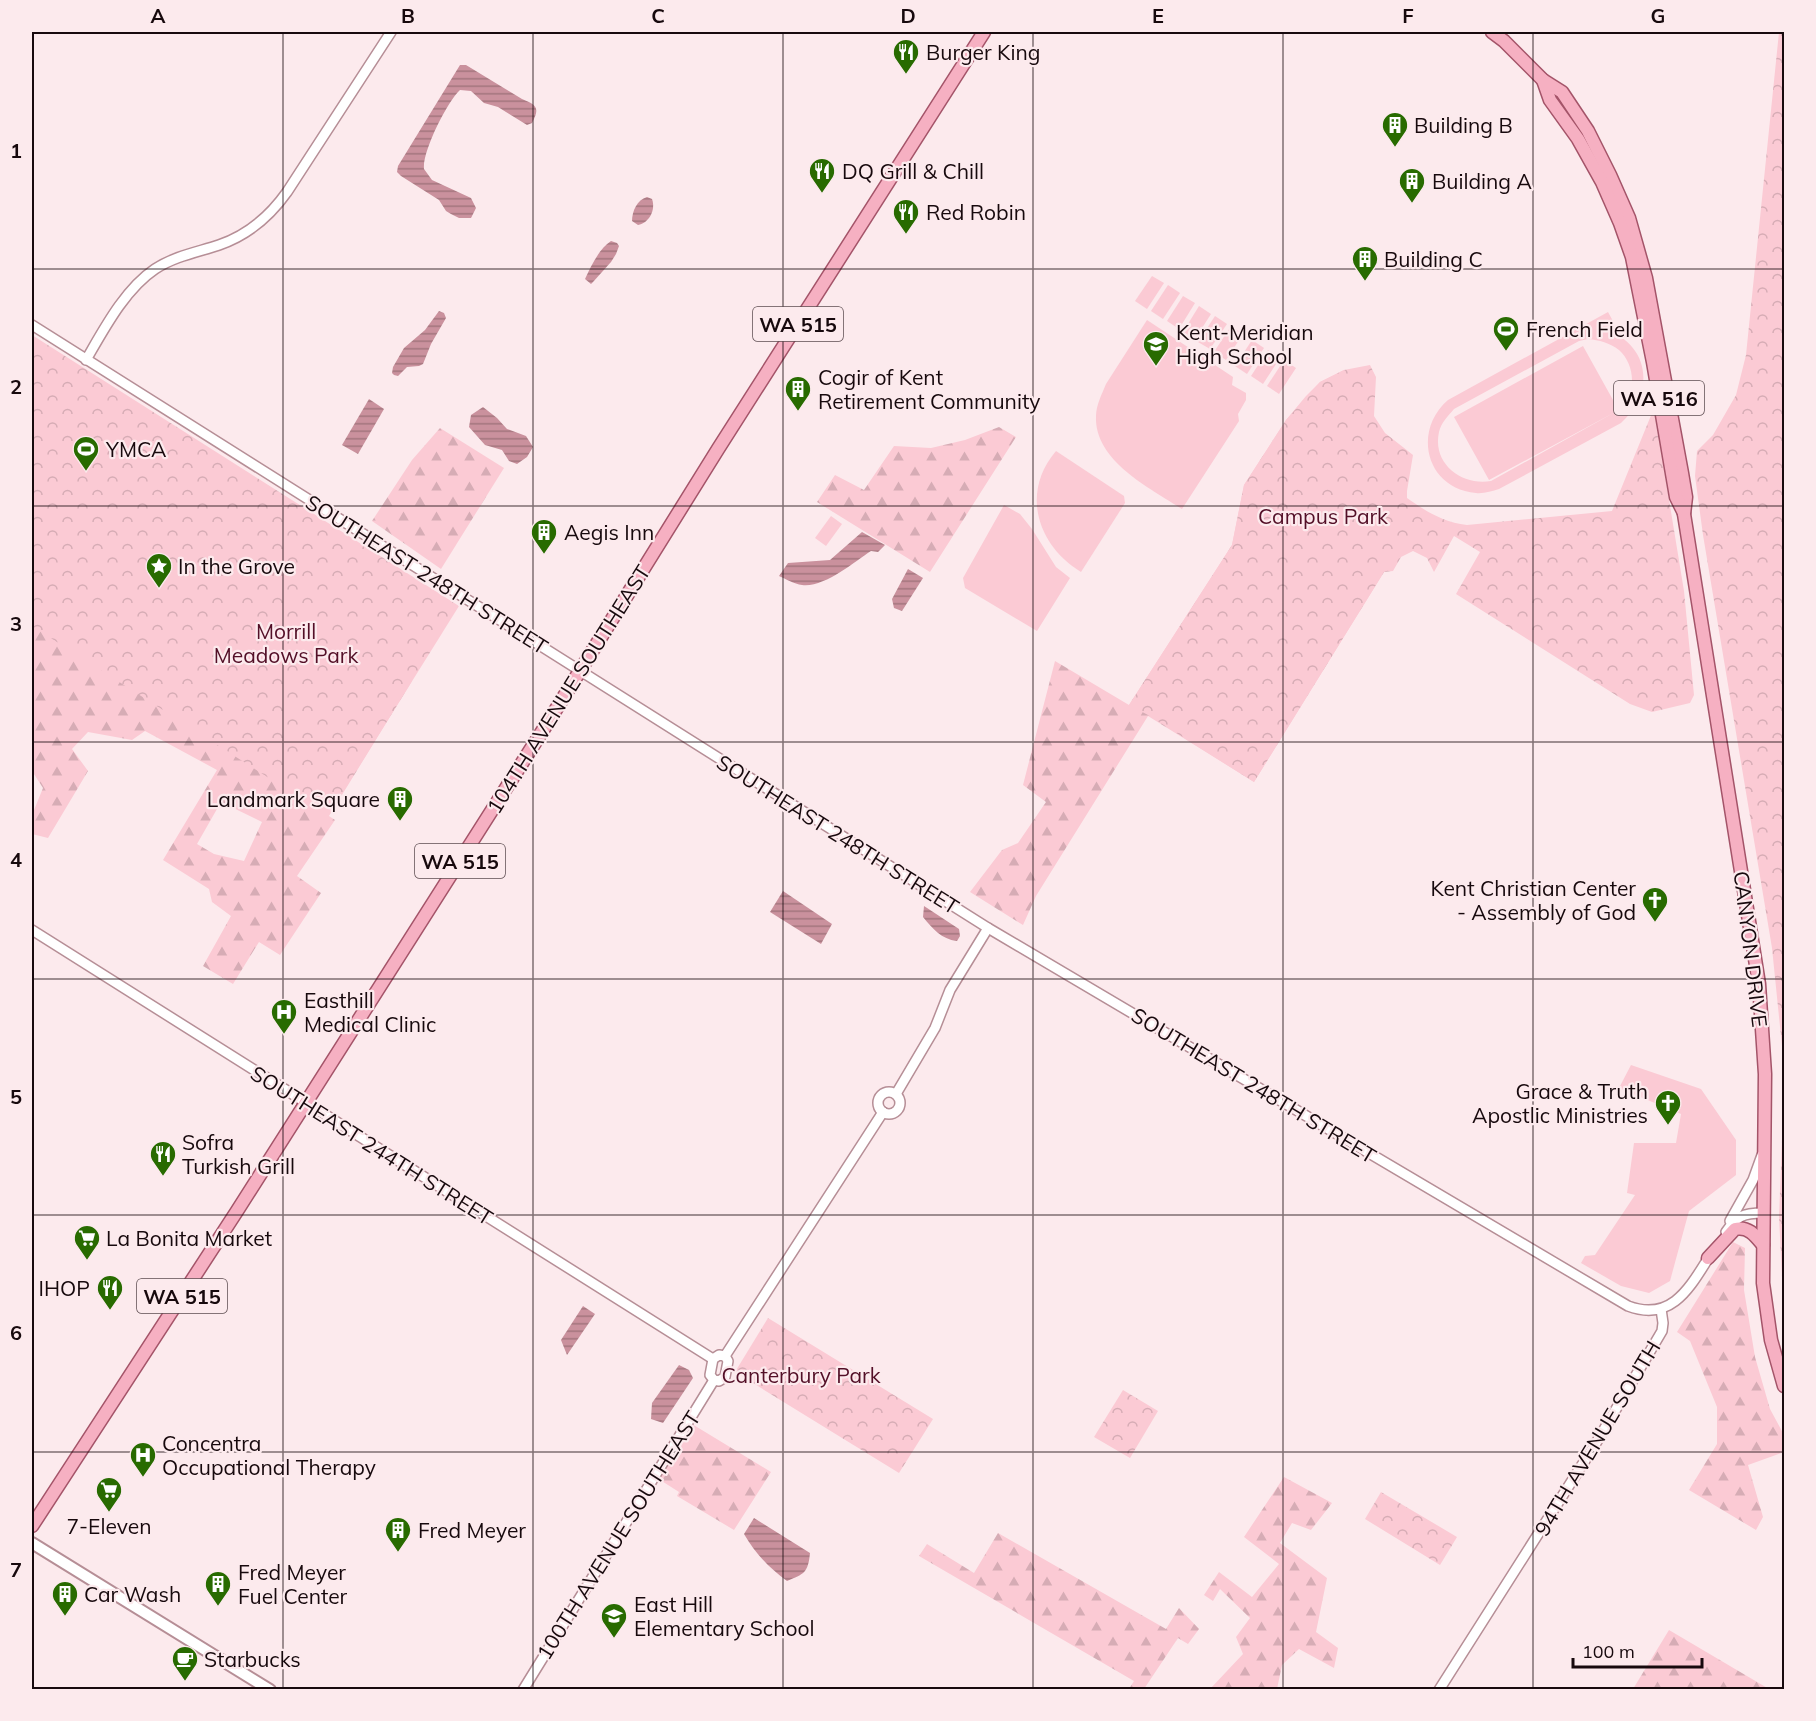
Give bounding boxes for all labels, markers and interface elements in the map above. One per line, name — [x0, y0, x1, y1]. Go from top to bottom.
text: A — [151, 3, 166, 28]
text: B — [401, 3, 415, 28]
text: C — [651, 3, 665, 28]
text: D — [900, 3, 916, 28]
text: E — [1152, 3, 1164, 28]
text: F — [1402, 3, 1414, 28]
text: G — [1651, 3, 1665, 28]
restaurant icon: Burger King — [891, 37, 921, 75]
place label: Burger King — [926, 39, 1040, 65]
building icon: Building B — [1380, 110, 1410, 148]
place label: Building B — [1414, 112, 1513, 138]
text: 1 — [10, 138, 22, 163]
restaurant icon: DQ Grill & Chill — [807, 156, 837, 194]
place label: DQ Grill & Chill — [842, 158, 984, 184]
building icon: Building A — [1397, 166, 1427, 204]
place label: Building A — [1432, 168, 1532, 194]
restaurant icon: Red Robin — [891, 197, 921, 235]
place label: Red Robin — [926, 199, 1026, 225]
building icon: Building C — [1350, 244, 1380, 282]
place label: Building C — [1384, 246, 1483, 272]
road number: WA 515 — [753, 307, 843, 341]
sports icon: French Field — [1491, 314, 1521, 352]
place label: French Field — [1526, 316, 1643, 342]
place label: Kent-Meridian High School — [1176, 319, 1314, 369]
school or university icon: Kent-Meridian High School — [1141, 329, 1171, 367]
place label: Cogir of Kent Retirement Community — [818, 364, 1041, 414]
text: 2 — [10, 374, 22, 399]
building icon: Cogir of Kent Retirement Community — [783, 374, 813, 412]
road number: WA 516 — [1614, 381, 1704, 415]
sports icon: YMCA — [71, 434, 101, 472]
place label: YMCA — [105, 436, 167, 462]
street label: SOUTHEAST 248TH STREET — [301, 489, 553, 660]
park label: Campus Park — [1258, 503, 1388, 529]
building icon: Aegis Inn — [529, 517, 559, 555]
place label: Aegis Inn — [564, 519, 654, 545]
place icon: In the Grove — [144, 551, 174, 589]
place label: In the Grove — [178, 553, 295, 579]
street label: 104TH AVENUE SOUTHEAST — [481, 560, 656, 818]
text: 3 — [10, 611, 22, 636]
park label: Morrill Meadows Park — [214, 618, 358, 668]
street label: SOUTHEAST 248TH STREET — [712, 749, 964, 920]
building icon: Landmark Square — [385, 784, 415, 822]
place label: Landmark Square — [207, 786, 380, 812]
road number: WA 515 — [415, 844, 505, 878]
text: 4 — [10, 847, 22, 872]
street label: CANYON DRIVE — [1729, 870, 1773, 1028]
place label: Kent Christian Center - Assembly of God — [1430, 875, 1636, 925]
church icon: Kent Christian Center - Assembly of God — [1640, 885, 1670, 923]
place label: Easthill Medical Clinic — [304, 987, 437, 1037]
hospital icon: Easthill Medical Clinic — [269, 997, 299, 1035]
street label: SOUTHEAST 248TH STREET — [1127, 1002, 1381, 1169]
street label: SOUTHEAST 244TH STREET — [246, 1060, 498, 1231]
place label: Grace & Truth Apostlic Ministries — [1472, 1078, 1648, 1128]
text: 5 — [10, 1084, 22, 1109]
church icon: Grace & Truth Apostlic Ministries — [1653, 1088, 1683, 1126]
place label: Sofra Turkish Grill — [182, 1129, 295, 1179]
restaurant icon: Sofra Turkish Grill — [148, 1139, 178, 1177]
supermarket icon: La Bonita Market — [72, 1223, 102, 1261]
place label: La Bonita Market — [106, 1225, 272, 1251]
restaurant icon: IHOP — [95, 1273, 125, 1311]
place label: IHOP — [39, 1275, 90, 1301]
road number: WA 515 — [137, 1279, 227, 1313]
text: 6 — [10, 1320, 22, 1345]
street label: 94TH AVENUE SOUTH — [1528, 1336, 1666, 1540]
park label: Canterbury Park — [721, 1362, 881, 1388]
street label: 100TH AVENUE SOUTHEAST — [531, 1406, 706, 1664]
place label: Concentra Occupational Therapy — [162, 1430, 376, 1480]
hospital icon: Concentra Occupational Therapy — [128, 1440, 158, 1478]
supermarket icon: 7-Eleven — [94, 1475, 124, 1513]
place label: 7-Eleven — [67, 1513, 151, 1539]
building icon: Fred Meyer — [383, 1515, 413, 1553]
place label: Fred Meyer — [418, 1517, 526, 1543]
text: 7 — [10, 1557, 22, 1582]
place label: Fred Meyer Fuel Center — [238, 1559, 348, 1609]
building icon: Fred Meyer Fuel Center — [203, 1569, 233, 1607]
building icon: Car Wash — [50, 1579, 80, 1617]
place label: Car Wash — [84, 1581, 181, 1607]
place label: East Hill Elementary School — [634, 1591, 815, 1641]
school or university icon: East Hill Elementary School — [599, 1601, 629, 1639]
scale bar — [1573, 1631, 1702, 1669]
text: 100 m — [1582, 1640, 1635, 1663]
cafe icon: Starbucks — [170, 1644, 200, 1682]
place label: Starbucks — [204, 1646, 301, 1672]

